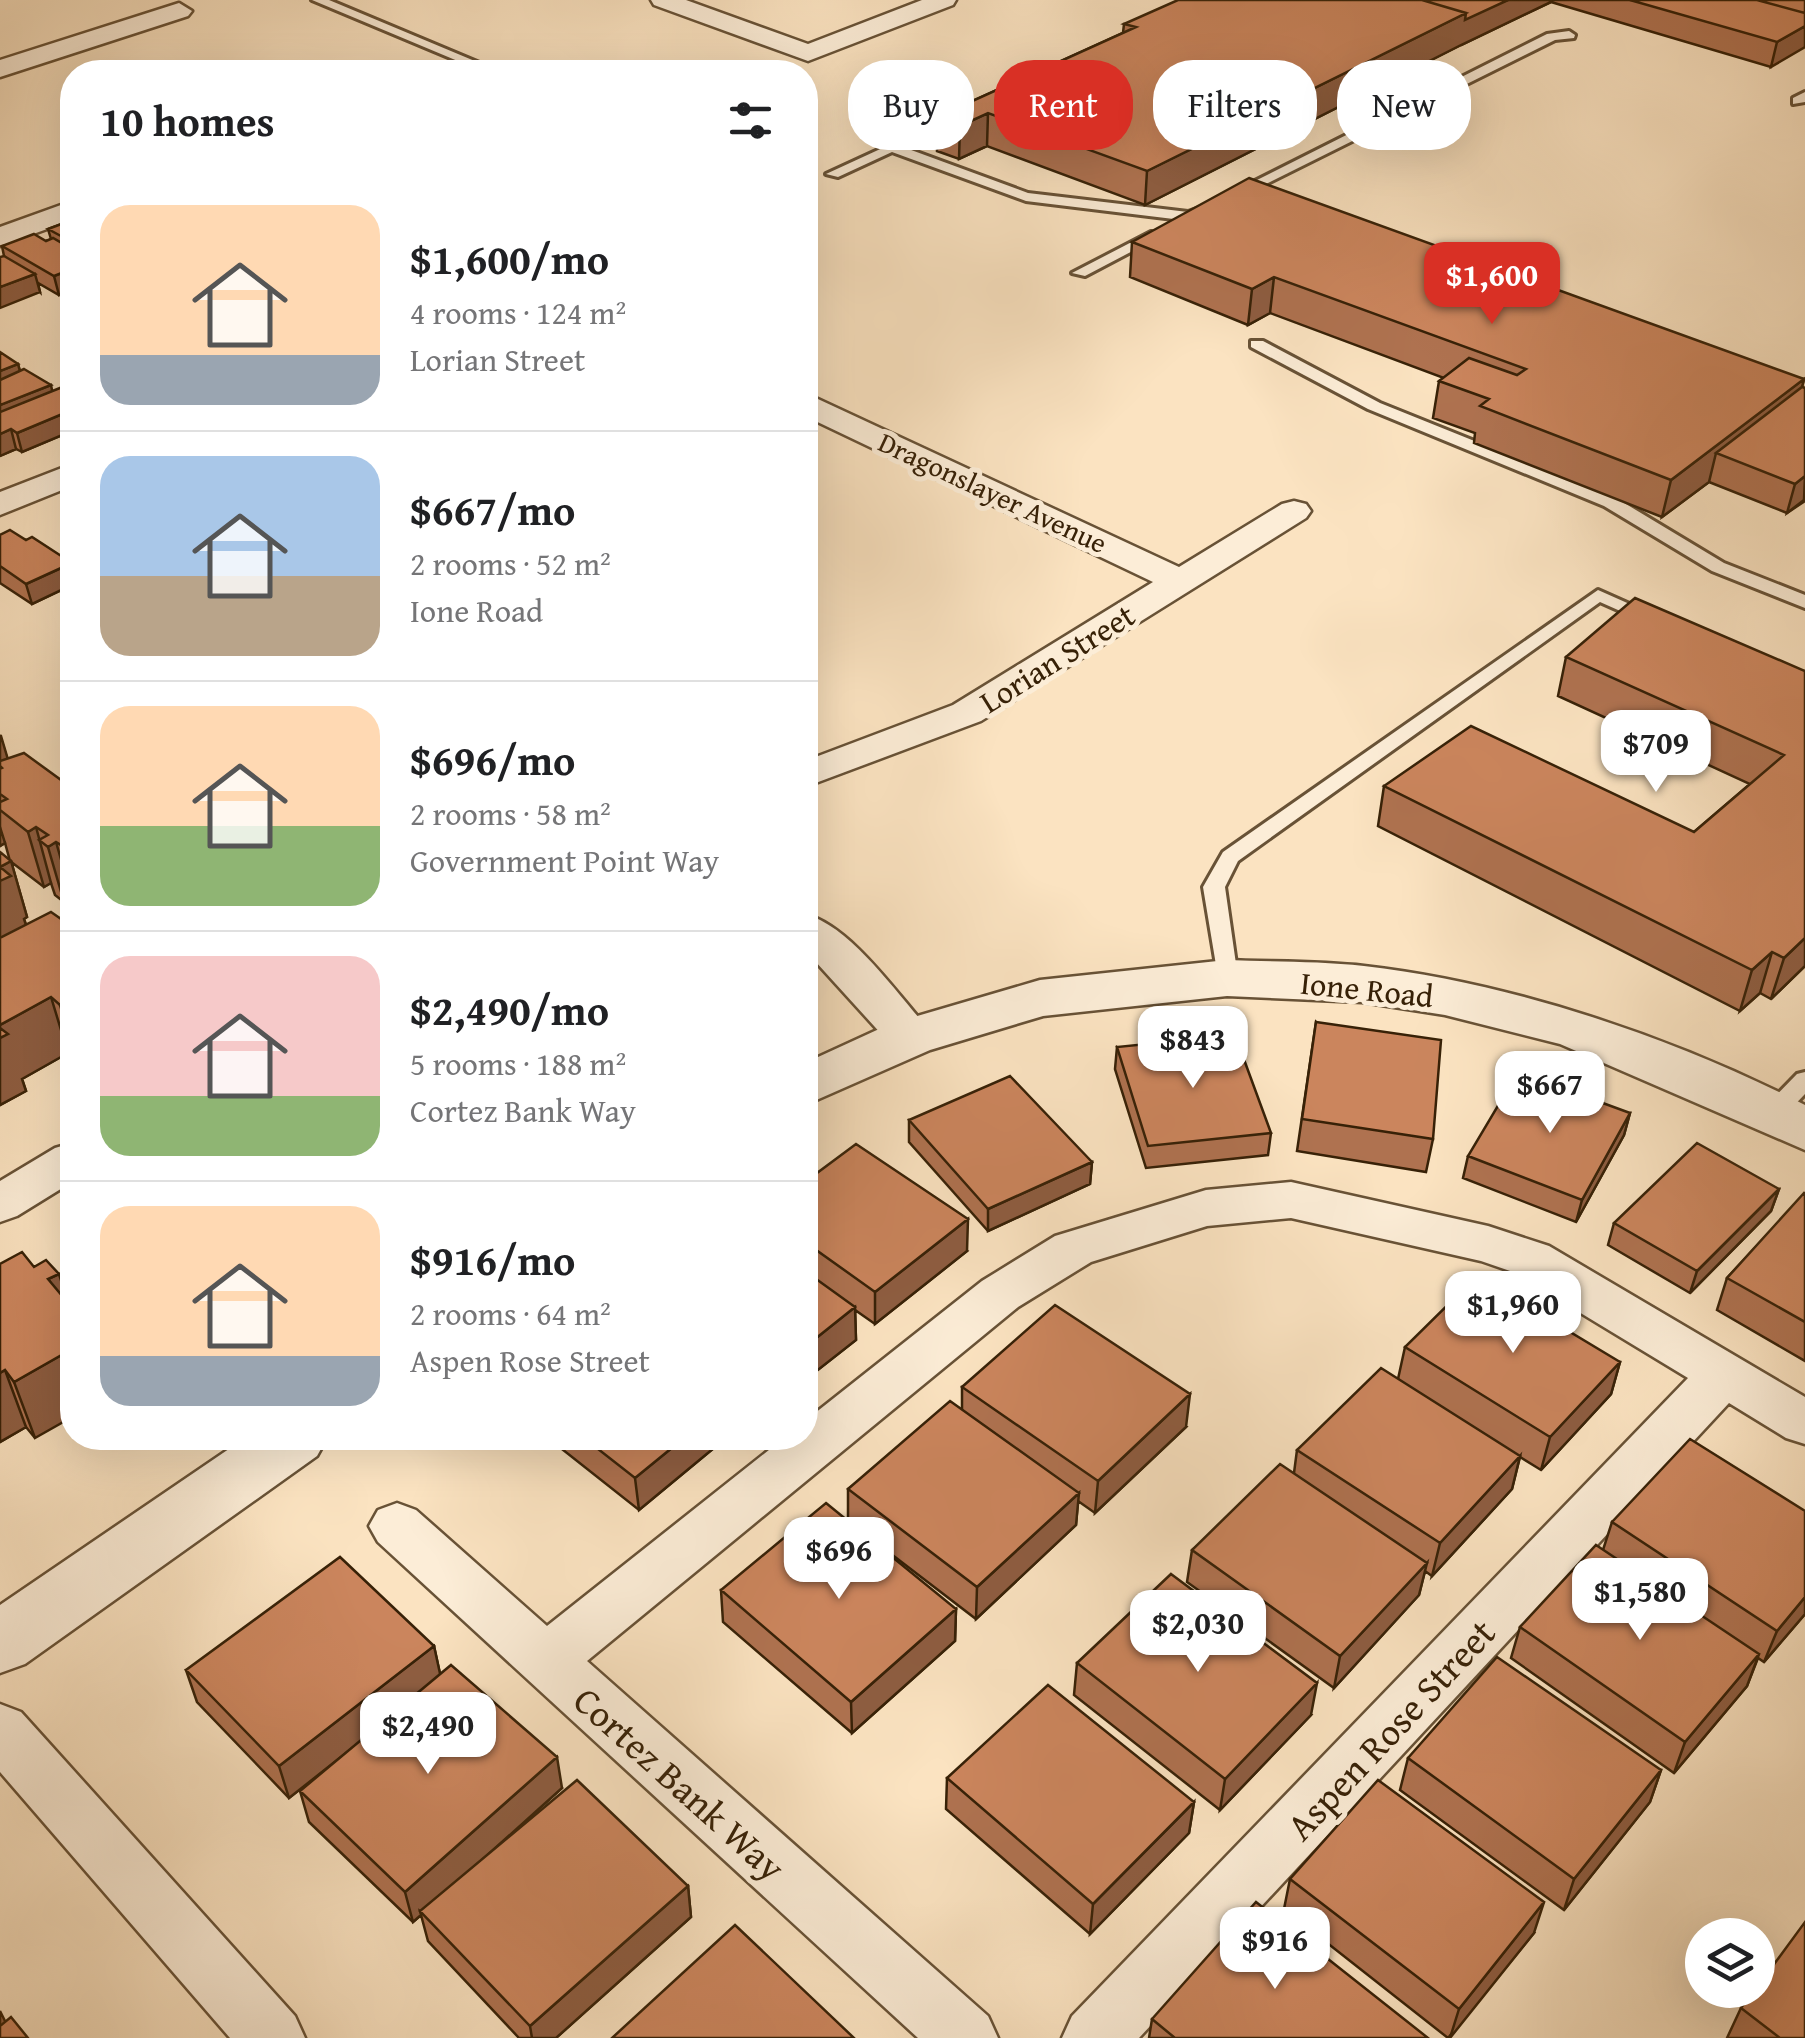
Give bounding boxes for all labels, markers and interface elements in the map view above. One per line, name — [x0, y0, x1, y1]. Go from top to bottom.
chip: Buy — [848, 60, 974, 150]
chip: Rent — [994, 60, 1133, 150]
chip: Filters — [1153, 60, 1317, 150]
chip: New — [1337, 60, 1471, 150]
text: 10 homes — [100, 90, 275, 151]
icon: filters — [723, 93, 778, 148]
text: $1,600/mo — [410, 228, 609, 289]
pin: $1,600 — [1411, 242, 1573, 327]
icon: home — [180, 245, 300, 365]
text: $1,600 — [1446, 251, 1538, 298]
text: 4 rooms · 124 m² — [410, 289, 626, 336]
text: Lorian Street — [410, 336, 585, 383]
street label: Dragonslayer Avenue — [872, 421, 1114, 563]
text: $667/mo — [410, 479, 575, 540]
icon: home — [180, 496, 300, 616]
text: 2 rooms · 52 m² — [410, 540, 611, 587]
text: Ione Road — [410, 587, 543, 634]
street label: Lorian Street — [970, 592, 1144, 724]
pin: $709 — [1597, 710, 1715, 795]
text: $709 — [1623, 719, 1689, 766]
text: $696/mo — [410, 729, 575, 790]
icon: home — [180, 746, 300, 866]
text: 2 rooms · 58 m² — [410, 790, 611, 837]
text: Government Point Way — [410, 837, 719, 884]
street label: Ione Road — [1298, 959, 1436, 1019]
text: $2,490/mo — [410, 979, 609, 1040]
icon: home — [180, 996, 300, 1116]
pin: $843 — [1134, 1006, 1252, 1091]
text: $843 — [1160, 1015, 1226, 1062]
text: 5 rooms · 188 m² — [410, 1040, 626, 1087]
pin: $667 — [1491, 1051, 1609, 1136]
text: $667 — [1517, 1060, 1583, 1107]
text: Cortez Bank Way — [410, 1087, 636, 1134]
text: $916/mo — [410, 1229, 575, 1290]
icon: home — [180, 1246, 300, 1366]
pin: $1,960 — [1432, 1271, 1594, 1356]
text: $1,960 — [1467, 1280, 1559, 1327]
text: 2 rooms · 64 m² — [410, 1290, 611, 1337]
text: Aspen Rose Street — [410, 1337, 650, 1384]
pin: $696 — [780, 1517, 898, 1602]
text: $696 — [806, 1526, 872, 1573]
pin: $1,580 — [1559, 1558, 1721, 1643]
text: $1,580 — [1594, 1567, 1686, 1614]
pin: $2,030 — [1117, 1590, 1279, 1675]
text: $2,030 — [1152, 1599, 1244, 1646]
street label: Aspen Rose Street — [1272, 1606, 1508, 1852]
street label: Cortez Bank Way — [562, 1672, 798, 1894]
pin: $2,490 — [347, 1692, 509, 1777]
text: $2,490 — [382, 1701, 474, 1748]
pin: $916 — [1216, 1907, 1334, 1992]
text: $916 — [1242, 1916, 1308, 1963]
map controls — [1685, 1918, 1775, 2008]
button: layers — [1685, 1918, 1775, 2008]

